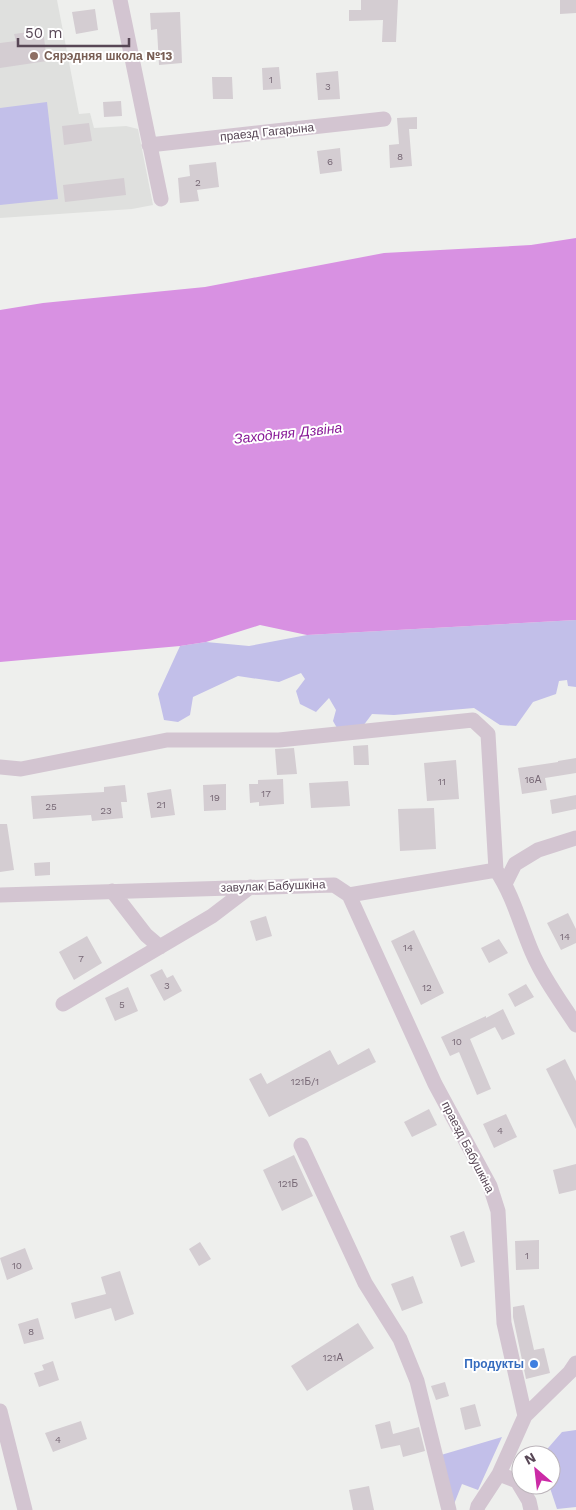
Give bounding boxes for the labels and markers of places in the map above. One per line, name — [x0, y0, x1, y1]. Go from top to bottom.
place label: Сярэдняя школа №13 — [44, 49, 172, 63]
marker: Сярэдняя школа №13 — [28, 50, 40, 62]
place label: Продукты — [464, 1357, 524, 1371]
marker: Продукты — [528, 1358, 540, 1370]

